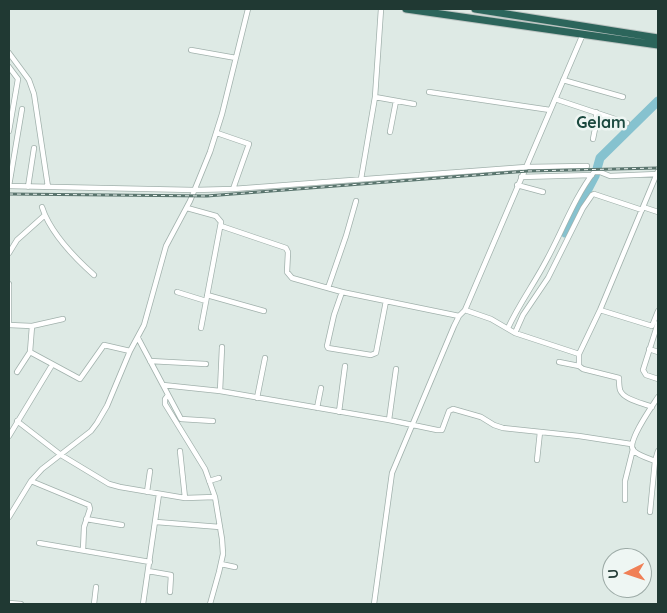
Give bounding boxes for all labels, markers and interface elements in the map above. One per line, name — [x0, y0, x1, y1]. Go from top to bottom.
district label: Gelam — [576, 113, 626, 133]
north arrow — [602, 548, 652, 598]
text: U — [604, 568, 622, 580]

